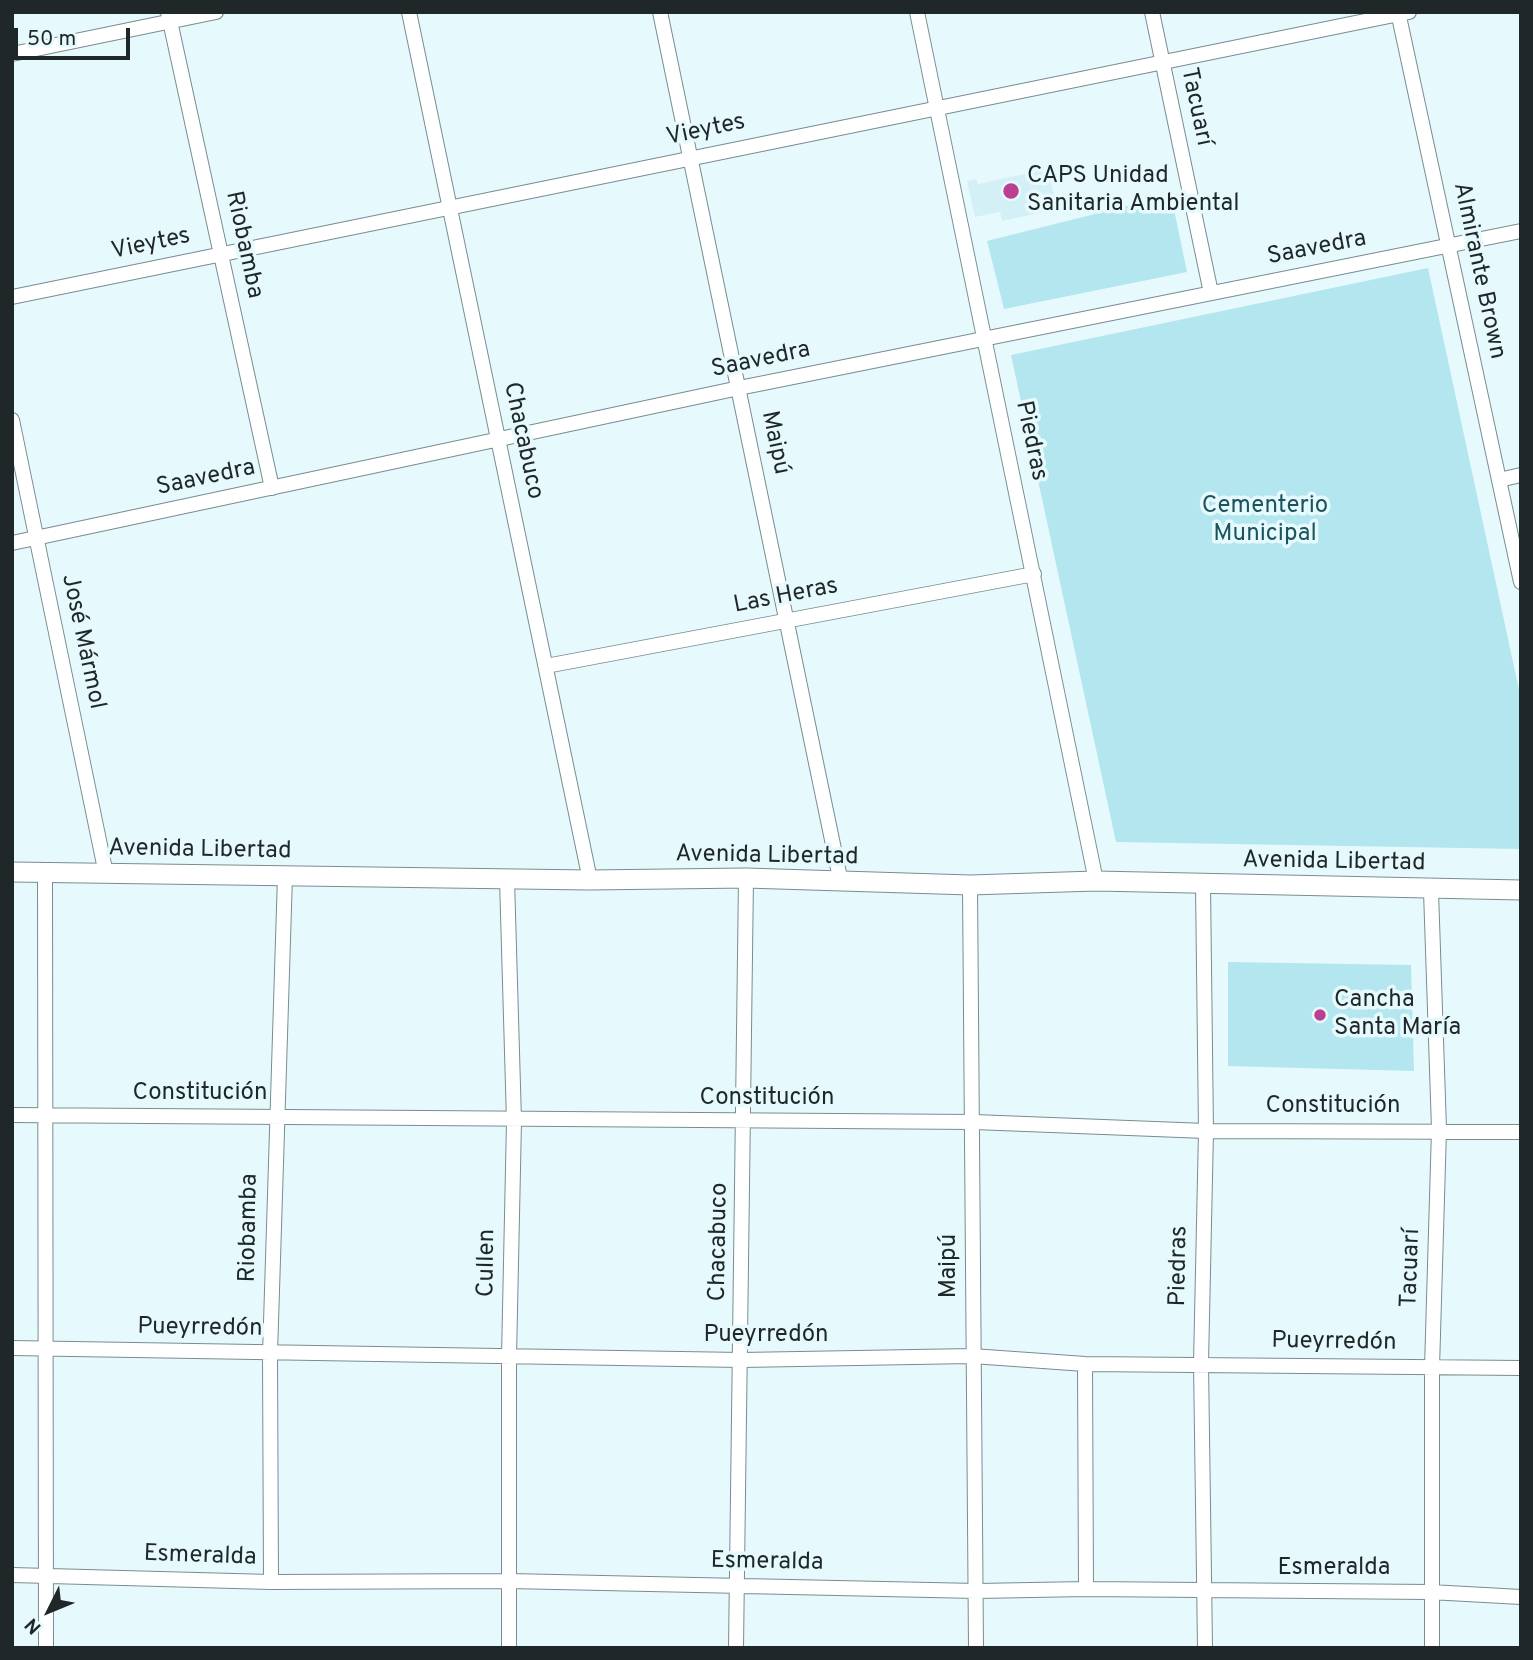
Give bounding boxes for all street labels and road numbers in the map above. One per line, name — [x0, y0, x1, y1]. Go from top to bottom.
street label: Tacuarí — [1173, 65, 1217, 149]
street label: Vieytes — [664, 109, 748, 153]
street label: Almirante Brown — [1445, 180, 1511, 362]
street label: Riobamba — [218, 189, 268, 301]
street label: Vieytes — [109, 223, 193, 267]
street label: Saavedra — [1265, 225, 1369, 273]
street label: Saavedra — [709, 337, 813, 385]
street label: Chacabuco — [496, 380, 548, 502]
street label: Piedras — [1008, 398, 1052, 484]
street label: Maipú — [753, 409, 795, 477]
street label: Saavedra — [154, 455, 258, 503]
street label: José Mármol — [54, 572, 110, 712]
street label: Las Heras — [731, 573, 841, 621]
street label: Avenida Libertad — [108, 835, 292, 867]
street label: Avenida Libertad — [675, 841, 859, 873]
street label: Avenida Libertad — [1242, 847, 1426, 879]
street label: Constitución — [133, 1080, 267, 1108]
street label: Constitución — [700, 1085, 834, 1113]
street label: Constitución — [1266, 1093, 1400, 1121]
street label: Riobamba — [235, 1173, 265, 1283]
street label: Chacabuco — [705, 1182, 735, 1302]
street label: Piedras — [1165, 1225, 1195, 1307]
street label: Tacuarí — [1396, 1228, 1428, 1308]
street label: Cullen — [473, 1229, 503, 1297]
street label: Maipú — [936, 1234, 964, 1298]
street label: Pueyrredón — [137, 1314, 263, 1344]
street label: Pueyrredón — [703, 1322, 829, 1350]
street label: Pueyrredón — [1271, 1328, 1397, 1358]
street label: Esmeralda — [143, 1541, 257, 1573]
street label: Esmeralda — [710, 1548, 824, 1578]
street label: Esmeralda — [1278, 1555, 1390, 1583]

